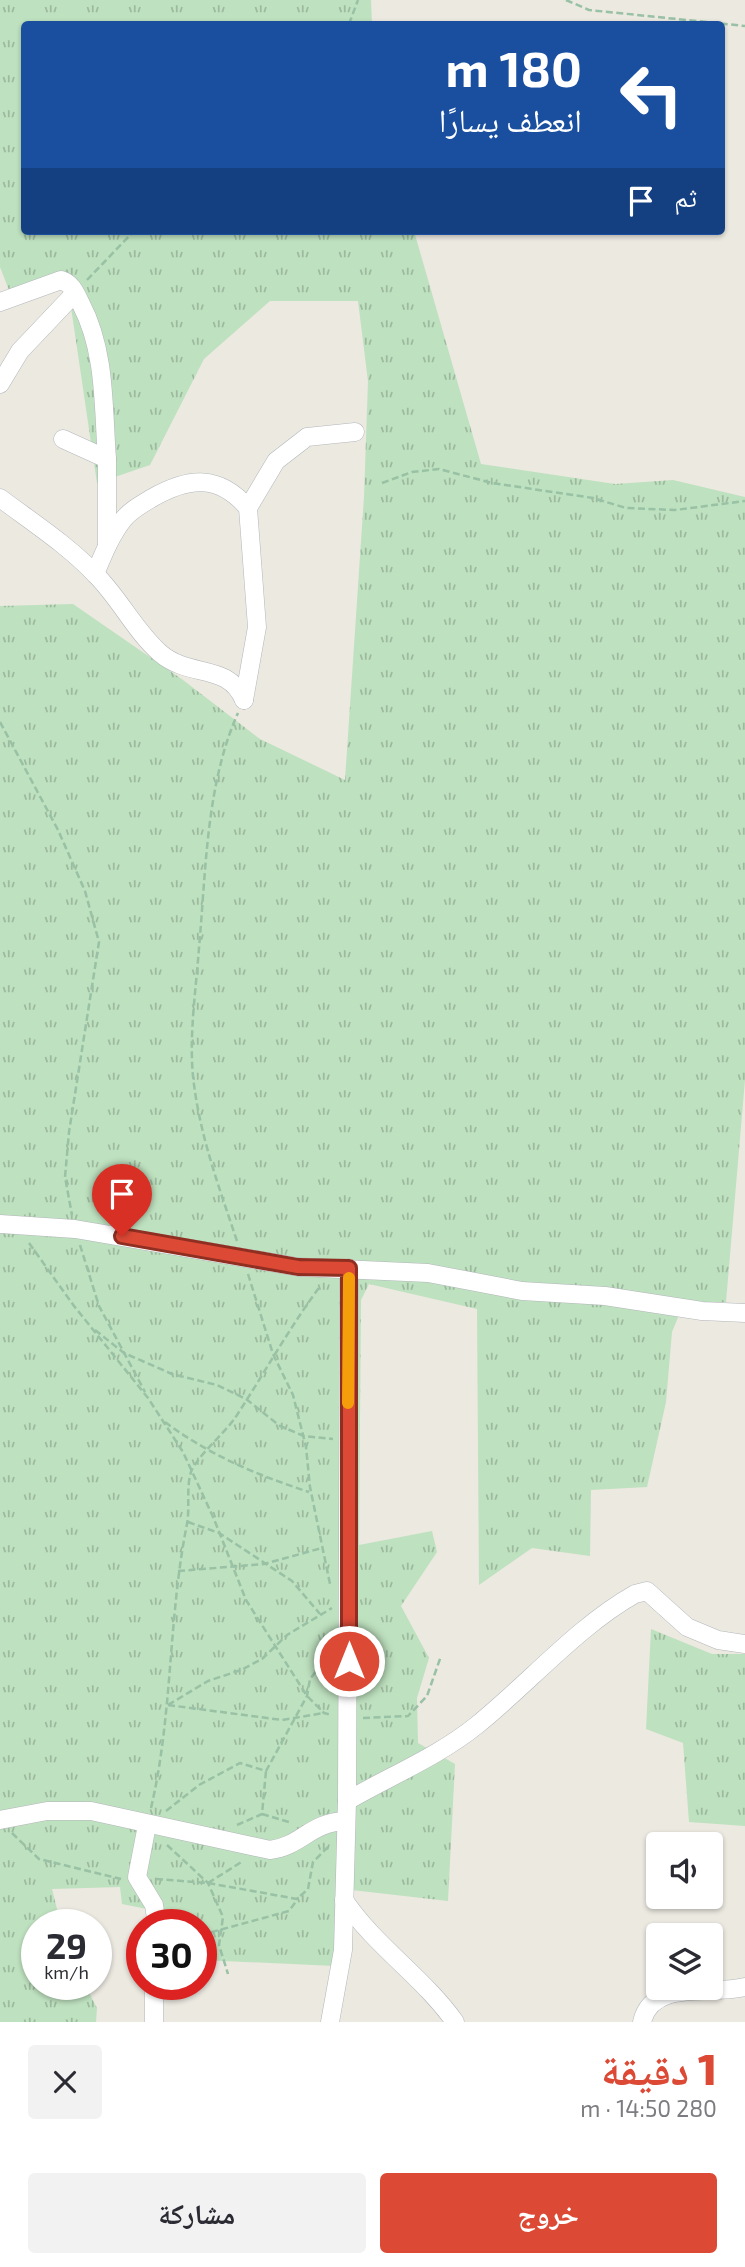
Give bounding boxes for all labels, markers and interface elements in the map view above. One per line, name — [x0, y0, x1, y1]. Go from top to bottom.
text: 180 m — [446, 38, 582, 97]
icon: left — [606, 49, 697, 140]
text: انعطف يسارًا — [439, 100, 582, 138]
text: ثم — [674, 181, 697, 212]
icon: arrive — [622, 182, 660, 220]
pin — [92, 1164, 152, 1236]
icon: arrive — [103, 1175, 141, 1213]
position arrow — [312, 1624, 386, 1698]
map controls — [646, 1832, 723, 2000]
button: sound — [646, 1832, 723, 1909]
speed limit sign: 30 — [126, 1909, 217, 2000]
button: layers — [646, 1923, 723, 2000]
text: 29 — [46, 1924, 87, 1966]
text: km/h — [44, 1961, 89, 1983]
text: 1 دقيقة — [601, 2043, 717, 2093]
button: close — [28, 2045, 102, 2119]
text: 280 m · 14:50 — [580, 2094, 717, 2122]
button: مشاركة — [28, 2173, 366, 2253]
button: خروج — [380, 2173, 717, 2253]

